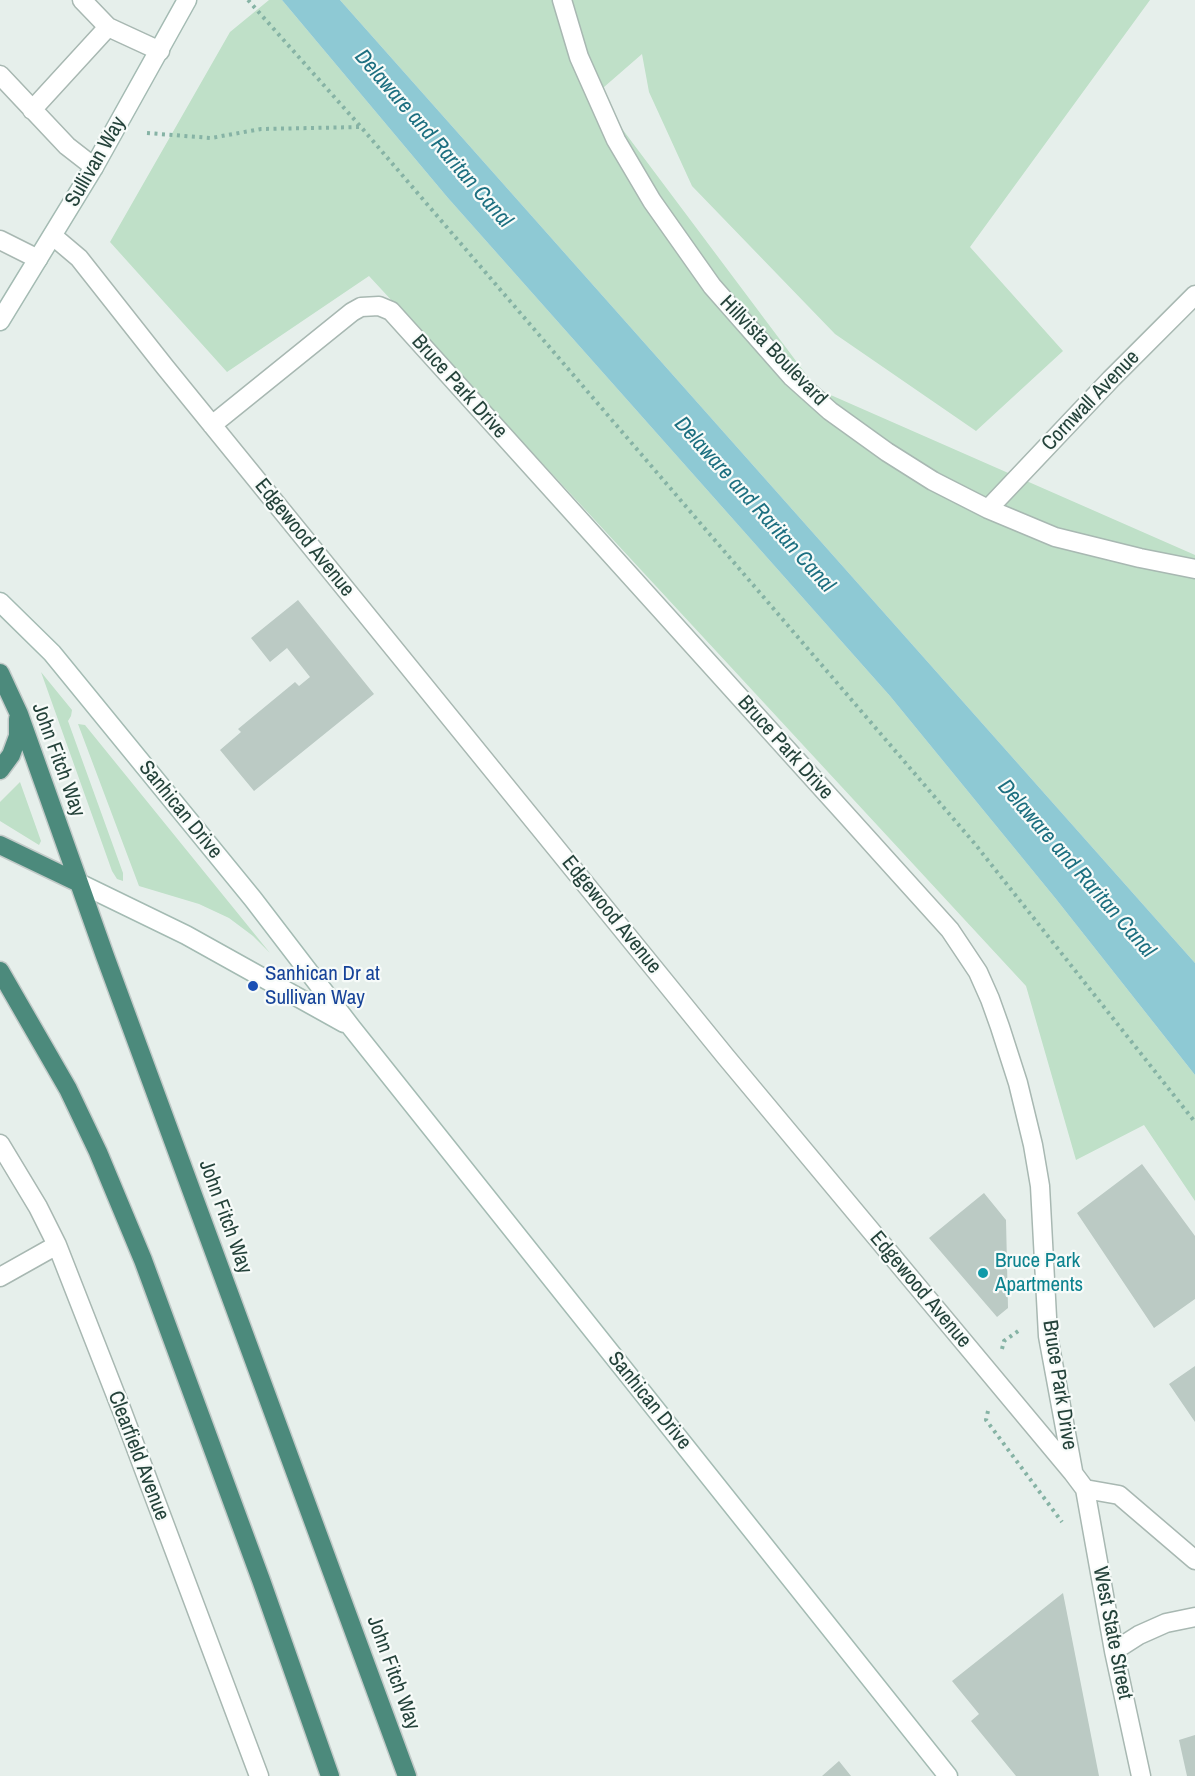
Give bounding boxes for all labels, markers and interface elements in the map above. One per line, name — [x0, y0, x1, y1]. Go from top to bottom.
water label: Delaware and Raritan Canal — [348, 44, 518, 234]
street label: Sullivan Way — [60, 112, 132, 212]
street label: Hillvista Boulevard — [714, 291, 832, 411]
street label: Bruce Park Drive — [406, 330, 512, 444]
street label: Cornwall Avenue — [1037, 346, 1145, 456]
water label: Delaware and Raritan Canal — [668, 412, 840, 598]
street label: Edgewood Avenue — [249, 474, 359, 602]
street label: Bruce Park Drive — [732, 691, 838, 805]
street label: John Fitch Way — [26, 700, 90, 820]
street label: Sanhican Drive — [133, 756, 227, 864]
water label: Delaware and Raritan Canal — [991, 774, 1161, 964]
street label: Edgewood Avenue — [556, 851, 666, 979]
place label: Sanhican Dr at Sullivan Way — [265, 961, 380, 1011]
marker: Sanhican Dr at Sullivan Way — [246, 979, 260, 993]
street label: John Fitch Way — [193, 1157, 257, 1277]
street label: Edgewood Avenue — [864, 1227, 976, 1353]
place label: Bruce Park Apartments — [995, 1248, 1083, 1298]
marker: Bruce Park Apartments — [976, 1266, 990, 1280]
street label: Bruce Park Drive — [1036, 1318, 1082, 1452]
street label: Sanhican Drive — [602, 1347, 696, 1455]
street label: Clearfield Avenue — [102, 1388, 174, 1524]
street label: West State Street — [1087, 1564, 1137, 1702]
street label: John Fitch Way — [361, 1613, 425, 1733]

